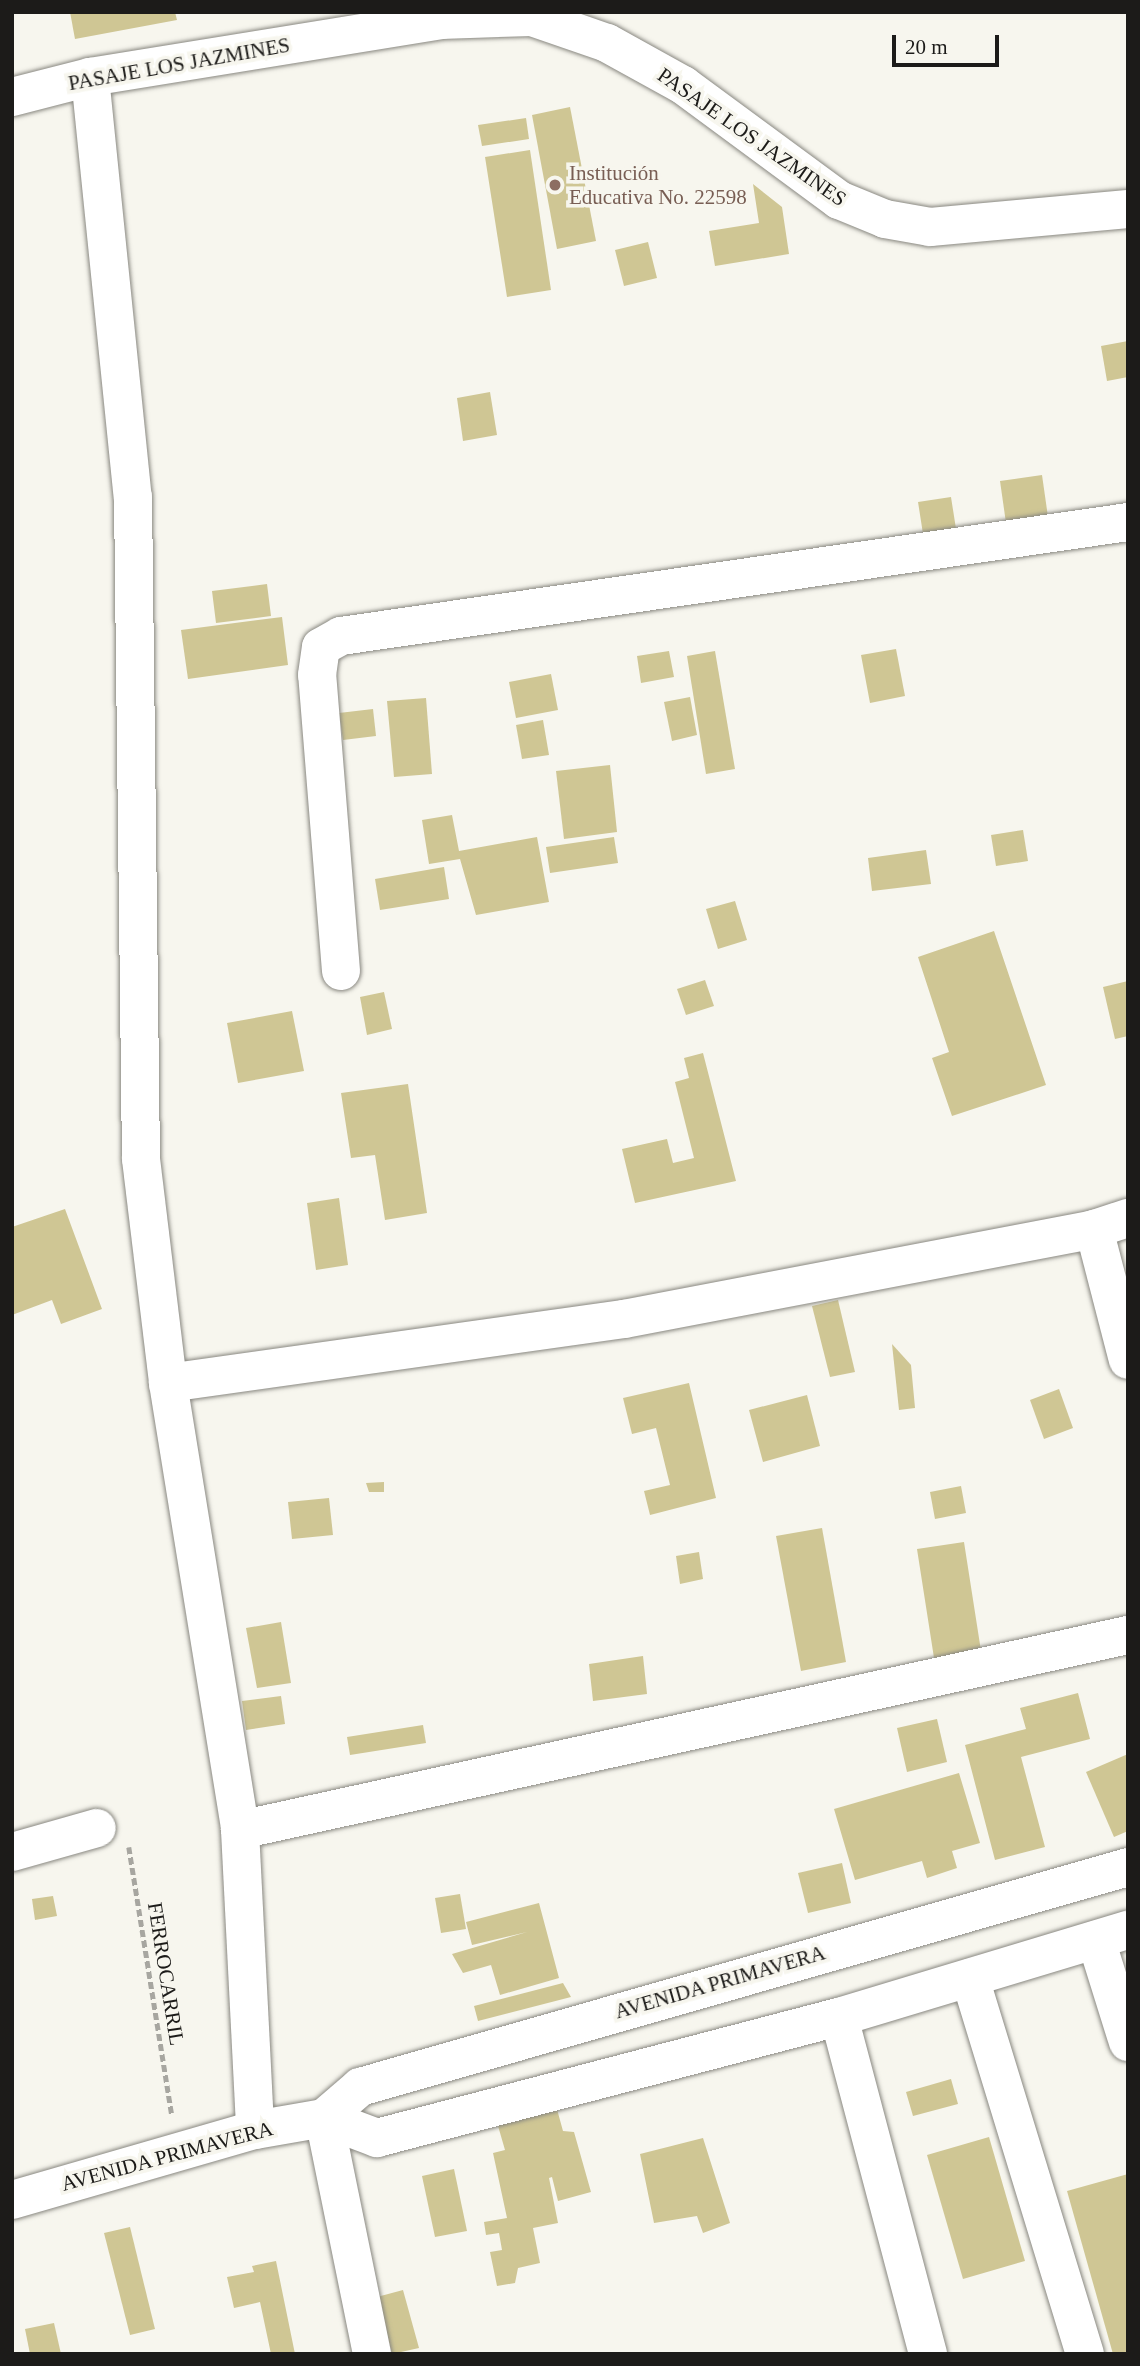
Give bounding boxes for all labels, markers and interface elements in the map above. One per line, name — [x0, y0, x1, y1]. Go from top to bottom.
scale bar — [895, 21, 1002, 65]
street label: PASAJE LOS JAZMINES — [66, 32, 292, 96]
text: 20 m — [905, 35, 948, 59]
street label: PASAJE LOS JAZMINES — [653, 62, 851, 212]
place label: Institución Educativa No. 22598 — [569, 160, 747, 210]
marker: Institución Educativa No. 22598 — [547, 177, 563, 193]
street label: FERROCARRIL — [142, 1901, 190, 2047]
street label: AVENIDA PRIMAVERA — [611, 1940, 829, 2024]
street label: AVENIDA PRIMAVERA — [58, 2115, 276, 2197]

